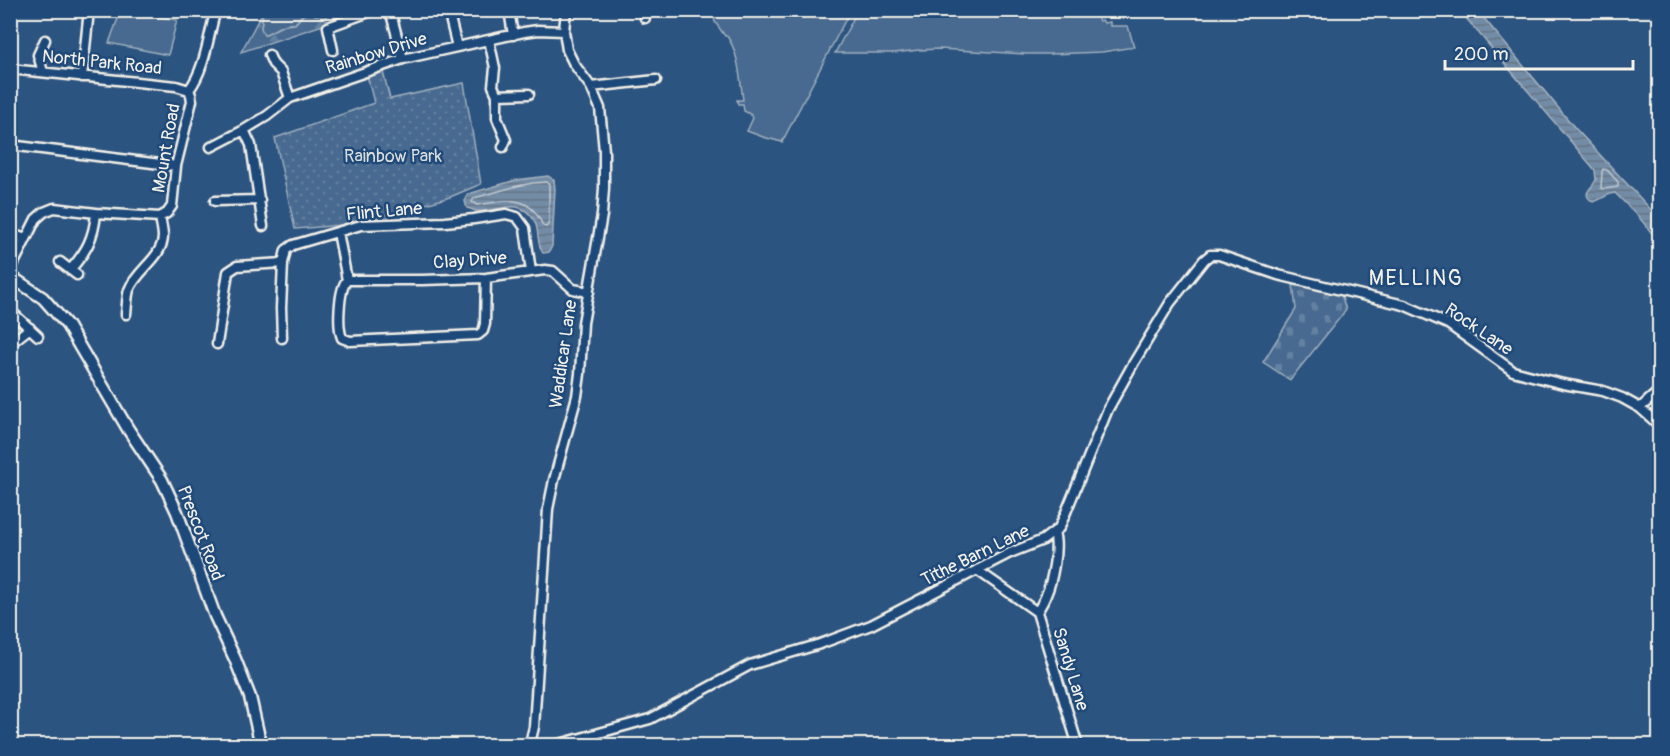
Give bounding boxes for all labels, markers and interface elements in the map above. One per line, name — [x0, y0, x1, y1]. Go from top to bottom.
street label: Rainbow Drive — [323, 27, 430, 80]
scale bar — [1445, 33, 1632, 71]
text: 200 m — [1454, 43, 1509, 66]
street label: North Park Road — [41, 45, 163, 80]
street label: Mount Road — [147, 102, 186, 194]
park label: Rainbow Park — [344, 145, 442, 168]
street label: Flint Lane — [345, 197, 423, 226]
street label: Clay Drive — [432, 246, 508, 275]
district label: MELLING — [1369, 265, 1463, 292]
street label: Waddicar Lane — [544, 298, 583, 410]
street label: Rock Lane — [1440, 298, 1517, 361]
street label: Prescot Road — [172, 482, 229, 584]
street label: Tithe Barn Lane — [917, 519, 1033, 592]
street label: Sandy Lane — [1047, 625, 1094, 714]

